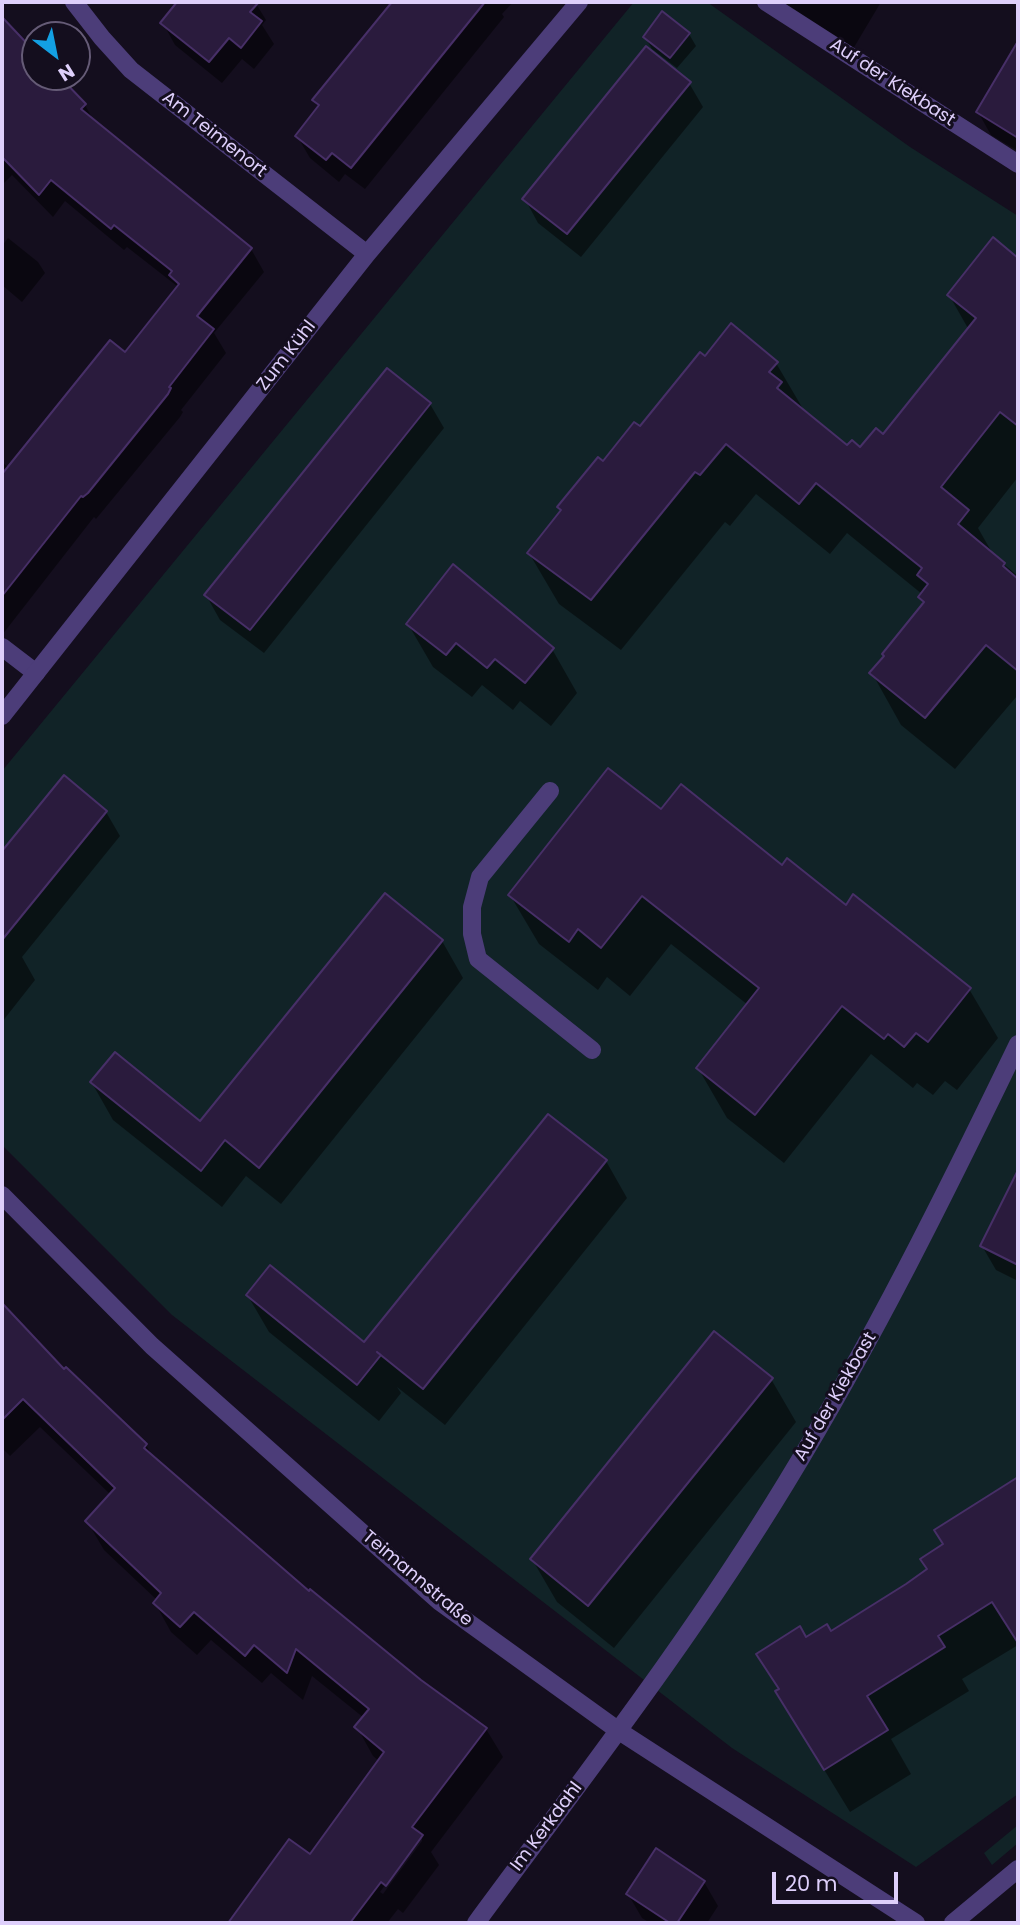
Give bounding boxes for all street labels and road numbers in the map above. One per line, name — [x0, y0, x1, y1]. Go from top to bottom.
street label: Auf der Kiekbast — [825, 34, 959, 132]
street label: Am Teimenort — [157, 87, 271, 183]
street label: Zum Kühl — [253, 317, 321, 395]
street label: Auf der Kiekbast — [790, 1329, 882, 1465]
street label: Teimannstraße — [357, 1527, 477, 1631]
street label: Im Kerkdahl — [506, 1778, 588, 1876]

